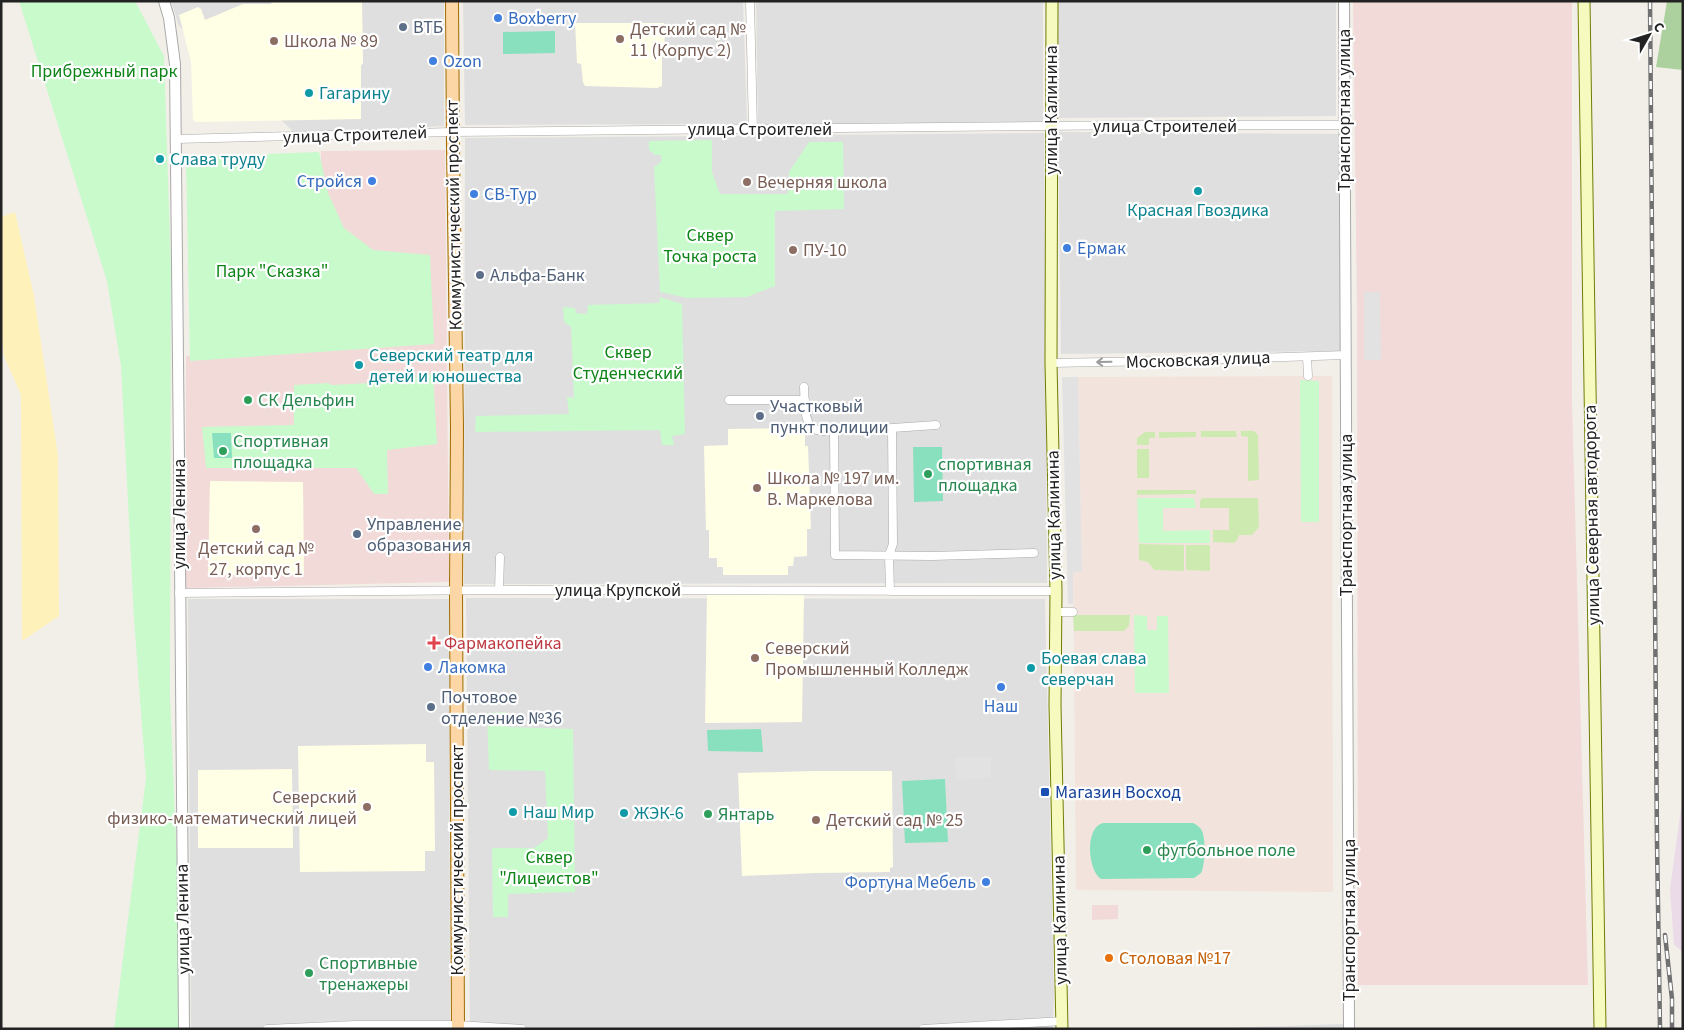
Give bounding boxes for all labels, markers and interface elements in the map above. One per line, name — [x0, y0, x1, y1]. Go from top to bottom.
place label: Boxberry — [508, 6, 577, 31]
north arrow — [1624, 10, 1674, 60]
marker: Boxberry — [492, 12, 504, 24]
place label: ВТБ — [413, 15, 443, 40]
place label: Детский сад № 11 (Корпус 2) — [630, 17, 746, 63]
text: С — [1648, 18, 1669, 37]
marker: ВТБ — [397, 21, 409, 33]
place label: Школа № 89 — [284, 29, 378, 54]
street label: Транспортная улица — [1332, 29, 1357, 191]
marker: Детский сад № 11 (Корпус 2) — [614, 33, 626, 45]
marker: Школа № 89 — [268, 35, 280, 47]
street label: улица Калинина — [1039, 45, 1064, 175]
place label: Ozon — [443, 49, 482, 74]
marker: Ozon — [427, 55, 439, 67]
park label: Прибрежный парк — [31, 59, 177, 84]
place label: Гагарину — [319, 81, 391, 106]
marker: Гагарину — [303, 87, 315, 99]
street label: Коммунистический проспект — [439, 99, 469, 331]
street label: улица Строителей — [1093, 114, 1237, 139]
street label: улица Строителей — [688, 117, 832, 142]
street label: улица Строителей — [282, 120, 428, 150]
place label: Слава труду — [170, 147, 266, 172]
marker: Слава труду — [154, 153, 166, 165]
place label: Стройся — [297, 169, 362, 194]
place label: Вечерняя школа — [757, 170, 887, 195]
marker: Стройся — [366, 175, 378, 187]
marker: Вечерняя школа — [741, 176, 753, 188]
place label: СВ-Тур — [484, 182, 537, 207]
marker: Красная Гвоздика — [1192, 185, 1204, 197]
marker: СВ-Тур — [468, 188, 480, 200]
place label: Красная Гвоздика — [1127, 198, 1269, 223]
park label: Сквер Точка роста — [663, 223, 757, 269]
place label: Ермак — [1077, 236, 1126, 261]
place label: ПУ-10 — [803, 238, 847, 263]
marker: Ермак — [1061, 242, 1073, 254]
marker: ПУ-10 — [787, 244, 799, 256]
park label: Парк "Сказка" — [216, 259, 328, 284]
place label: Альфа-Банк — [490, 263, 585, 288]
marker: Альфа-Банк — [474, 269, 486, 281]
park label: Сквер Студенческий — [573, 340, 683, 386]
place label: Северский театр для детей и юношества — [369, 343, 533, 389]
street label: Московская улица — [1125, 345, 1271, 375]
one-way arrow — [1097, 357, 1113, 367]
marker: Северский театр для детей и юношества — [353, 359, 365, 371]
place label: СК Дельфин — [258, 388, 355, 413]
marker: СК Дельфин — [242, 394, 254, 406]
place label: Участковый пункт полиции — [770, 394, 889, 440]
street label: улица Северная автодорога — [1578, 404, 1606, 626]
marker: Участковый пункт полиции — [754, 410, 766, 422]
place label: Спортивная площадка — [233, 429, 329, 475]
street label: Транспортная улица — [1334, 434, 1359, 596]
marker: Спортивная площадка — [217, 445, 229, 457]
street label: улица Калинина — [1040, 450, 1068, 580]
place label: спортивная площадка — [938, 452, 1032, 498]
street label: улица Ленина — [167, 459, 192, 569]
place label: Школа № 197 им. В. Маркелова — [767, 466, 900, 512]
marker: спортивная площадка — [922, 468, 934, 480]
marker: Школа № 197 им. В. Маркелова — [751, 482, 763, 494]
place label: Управление образования — [367, 512, 471, 558]
marker: Детский сад № 27, корпус 1 — [250, 523, 262, 535]
marker: Управление образования — [351, 528, 363, 540]
place label: Детский сад № 27, корпус 1 — [198, 536, 314, 582]
street label: улица Крупской — [555, 578, 681, 603]
place label: Фармакопейка — [444, 631, 562, 656]
place label: Северский Промышленный Колледж — [765, 636, 969, 682]
marker: Фармакопейка — [428, 637, 440, 649]
place label: Боевая слава северчан — [1041, 646, 1147, 692]
marker: Северский Промышленный Колледж — [749, 652, 761, 664]
place label: Лакомка — [438, 655, 506, 680]
marker: Лакомка — [422, 661, 434, 673]
marker: Боевая слава северчан — [1025, 662, 1037, 674]
marker: Наш — [995, 681, 1007, 693]
place label: Почтовое отделение №36 — [441, 685, 562, 731]
place label: Наш — [984, 694, 1018, 719]
marker: Почтовое отделение №36 — [425, 701, 437, 713]
street label: Коммунистический проспект — [445, 745, 470, 975]
place label: Магазин Восход — [1055, 780, 1181, 805]
place label: Северский физико-математический лицей — [107, 785, 357, 831]
marker: Магазин Восход — [1039, 786, 1051, 798]
place label: Наш Мир — [523, 800, 594, 825]
marker: Северский физико-математический лицей — [361, 801, 373, 813]
place label: ЖЭК-6 — [634, 801, 684, 826]
place label: Янтарь — [718, 802, 775, 827]
marker: Наш Мир — [507, 806, 519, 818]
marker: ЖЭК-6 — [618, 807, 630, 819]
marker: Янтарь — [702, 808, 714, 820]
place label: Детский сад № 25 — [826, 808, 963, 833]
marker: Детский сад № 25 — [810, 814, 822, 826]
place label: футбольное поле — [1157, 838, 1295, 863]
street label: Транспортная улица — [1337, 839, 1362, 1001]
marker: футбольное поле — [1141, 844, 1153, 856]
park label: Сквер "Лицеистов" — [499, 845, 599, 891]
street label: улица Калинина — [1046, 855, 1074, 985]
street label: улица Ленина — [170, 864, 196, 974]
place label: Фортуна Мебель — [845, 870, 976, 895]
marker: Фортуна Мебель — [980, 876, 992, 888]
place label: Столовая №17 — [1119, 946, 1231, 971]
place label: Спортивные тренажеры — [319, 951, 418, 997]
marker: Столовая №17 — [1103, 952, 1115, 964]
marker: Спортивные тренажеры — [303, 967, 315, 979]

